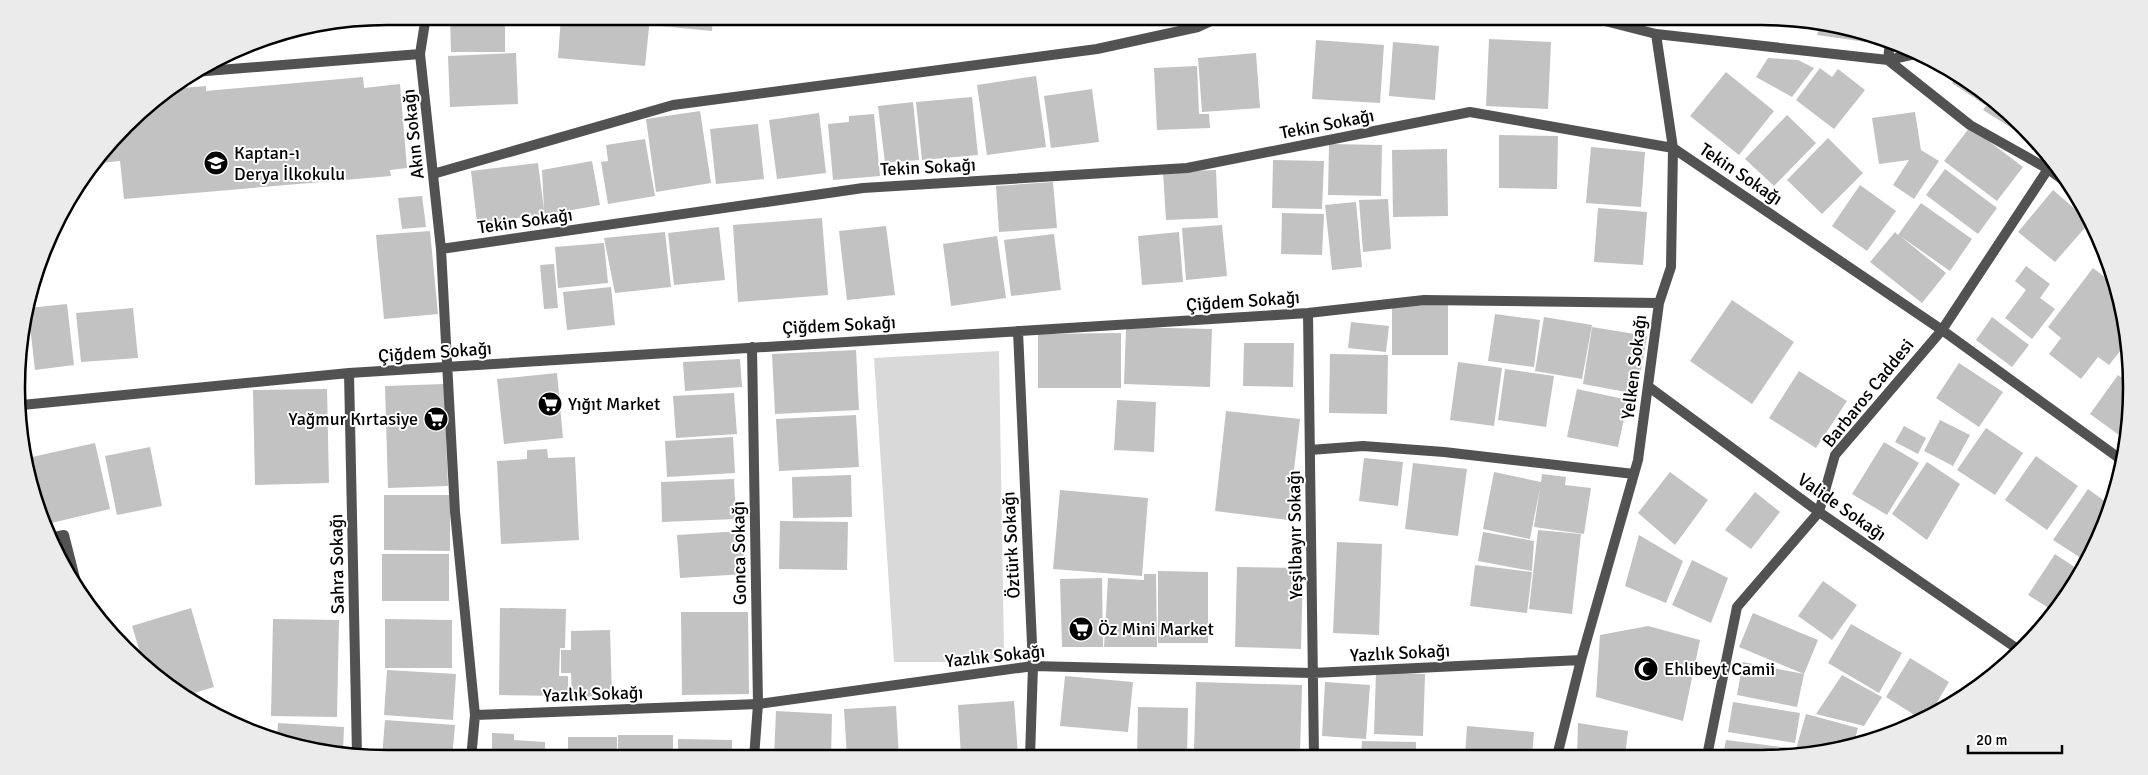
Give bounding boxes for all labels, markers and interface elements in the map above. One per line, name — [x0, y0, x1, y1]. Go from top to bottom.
street label: Akın Sokağı — [397, 88, 429, 180]
street label: Tekin Sokağı — [1278, 104, 1376, 144]
street label: Tekin Sokağı — [1695, 138, 1787, 210]
place label: Kaptan-ı Derya İlkokulu — [234, 142, 345, 185]
school or university icon: Kaptan-ı Derya İlkokulu — [203, 150, 229, 176]
street label: Tekin Sokağı — [880, 154, 976, 180]
street label: Tekin Sokağı — [476, 203, 574, 239]
street label: Çiğdem Sokağı — [1185, 286, 1301, 316]
street label: Çiğdem Sokağı — [782, 311, 896, 339]
street label: Yelken Sokağı — [1617, 313, 1651, 421]
street label: Barbaros Caddesi — [1817, 334, 1919, 452]
street label: Çiğdem Sokağı — [377, 337, 493, 367]
supermarket icon: Yığıt Market — [537, 391, 563, 417]
place label: Yığıt Market — [568, 393, 660, 415]
supermarket icon: Yağmur Kırtasiye — [423, 406, 449, 432]
place label: Yağmur Kırtasiye — [289, 408, 418, 430]
street label: Valide Sokağı — [1793, 468, 1891, 546]
street label: Yeşilbayır Sokağı — [1283, 470, 1307, 600]
street label: Öztürk Sokağı — [997, 491, 1025, 599]
street label: Gonca Sokağı — [727, 501, 751, 605]
street label: Sahra Sokağı — [325, 514, 349, 614]
supermarket icon: Öz Mini Market — [1068, 616, 1094, 642]
place label: Öz Mini Market — [1098, 618, 1214, 640]
street label: Yazlık Sokağı — [1349, 639, 1451, 667]
street label: Yazlık Sokağı — [944, 640, 1046, 672]
mosque icon: Ehlibeyt Camii — [1633, 656, 1659, 682]
place label: Ehlibeyt Camii — [1664, 658, 1775, 680]
street label: Yazlık Sokağı — [542, 681, 644, 707]
scale bar — [1968, 722, 2062, 754]
text: 20 m — [1976, 731, 2007, 749]

